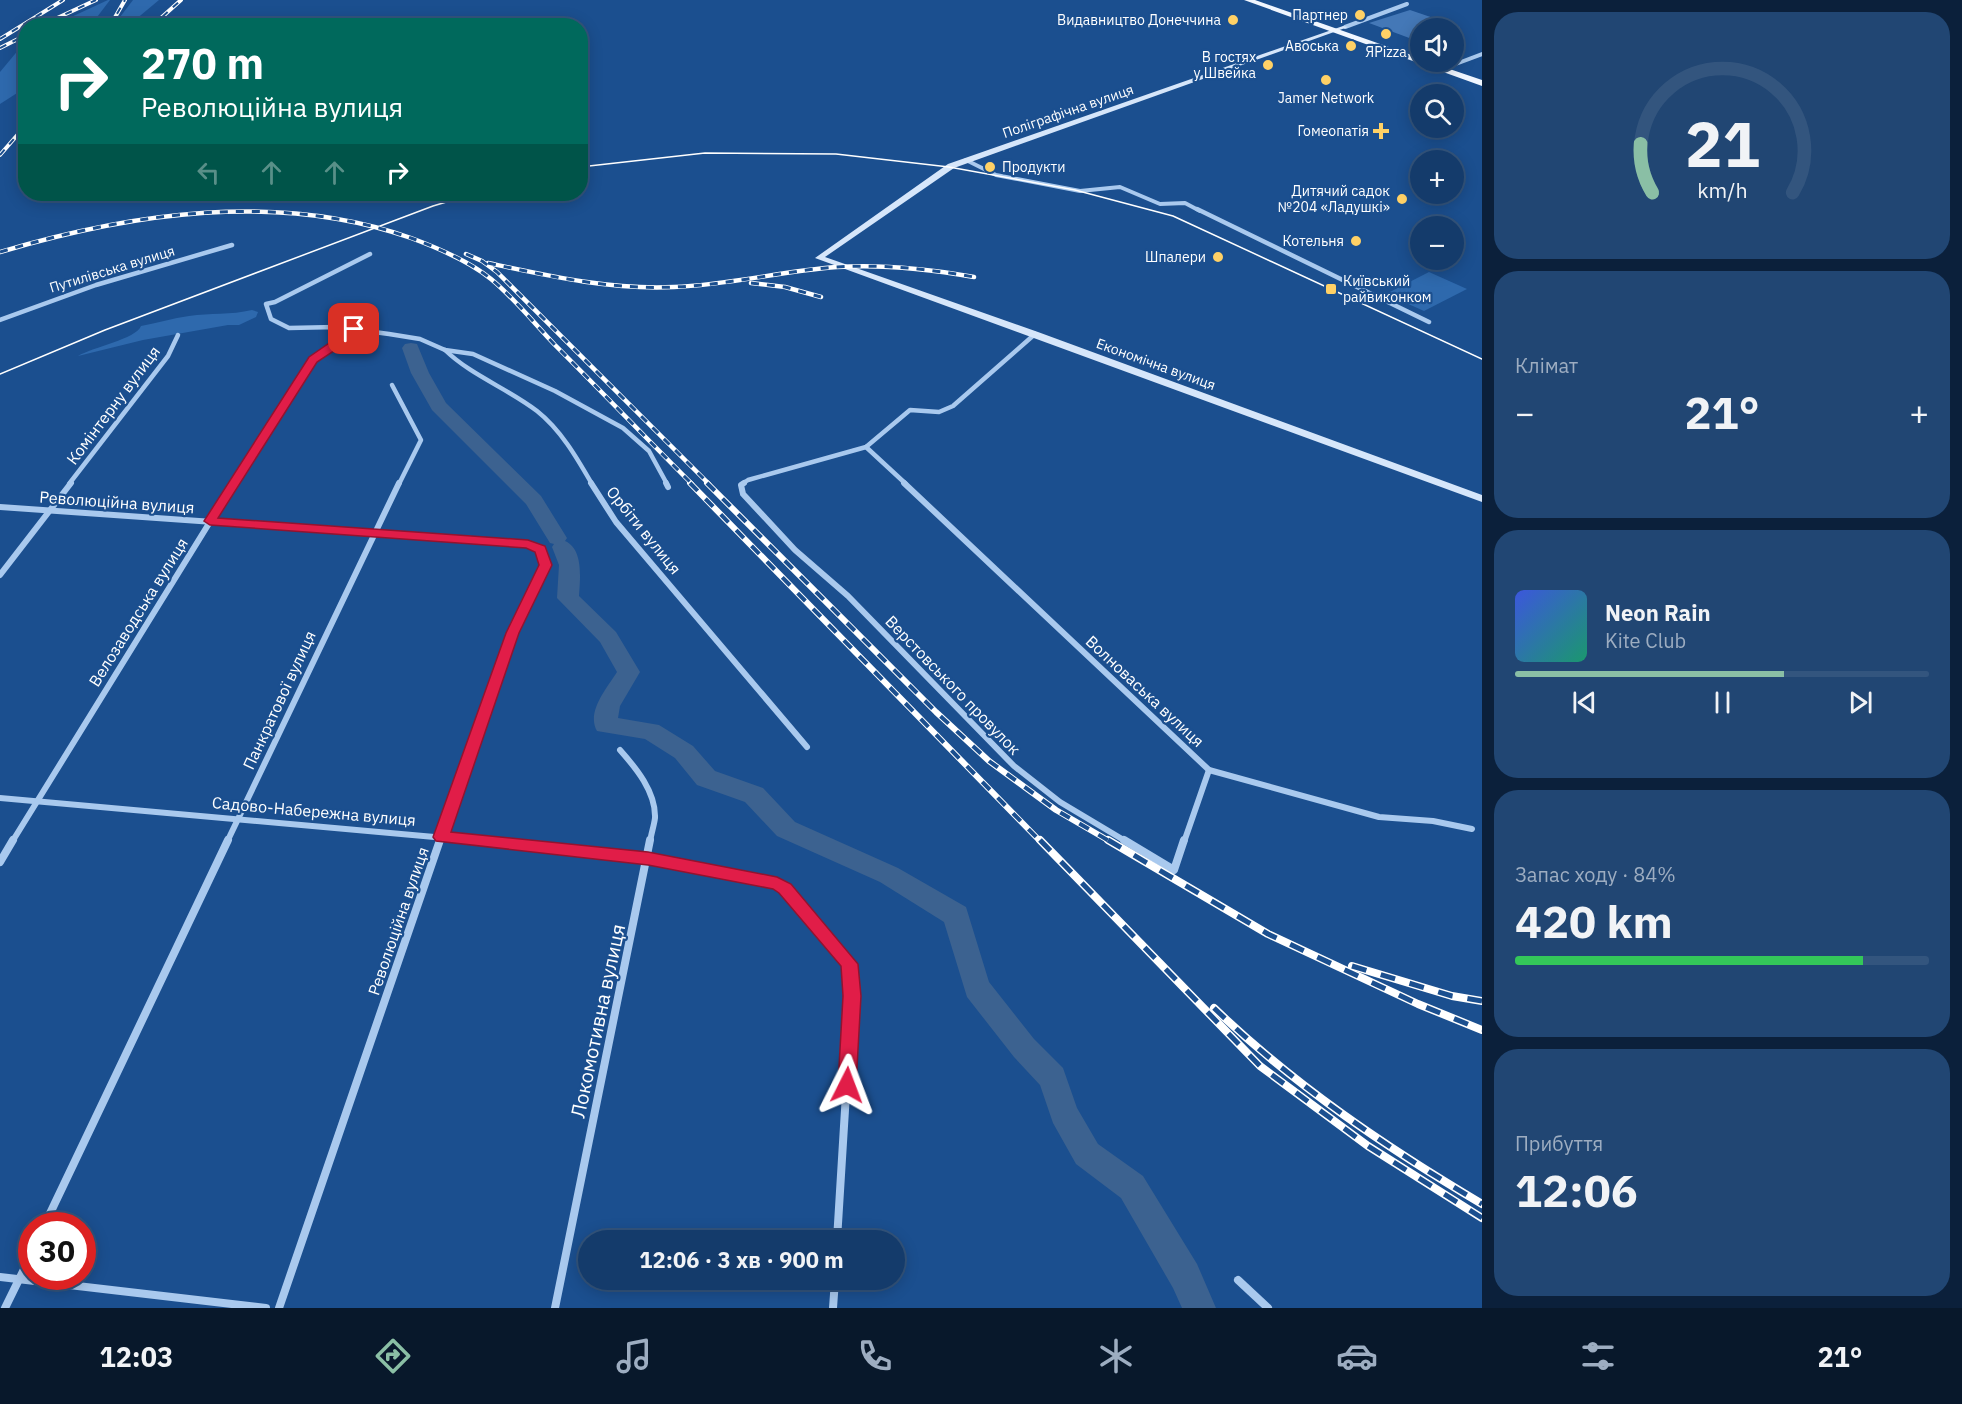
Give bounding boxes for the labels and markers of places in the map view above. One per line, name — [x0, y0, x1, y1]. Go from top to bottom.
place label: Партнер — [1292, 6, 1348, 24]
marker: Партнер — [1353, 8, 1367, 22]
place label: Видавництво Донеччина — [1057, 11, 1222, 29]
marker: Видавництво Донеччина — [1226, 13, 1240, 27]
marker: ЯPizza — [1379, 27, 1393, 41]
place label: Авоська — [1285, 37, 1340, 55]
marker: Авоська — [1344, 39, 1358, 53]
place label: ЯPizza — [1365, 43, 1407, 61]
place label: В гостях у Швейка — [1194, 48, 1257, 82]
marker: В гостях у Швейка — [1261, 58, 1275, 72]
marker: Jamer Network — [1319, 73, 1333, 87]
place label: Jamer Network — [1278, 89, 1375, 107]
place label: Гомеопатія — [1297, 122, 1369, 140]
marker: Гомеопатія — [1374, 124, 1388, 138]
place label: Продукти — [1002, 158, 1065, 176]
marker: Продукти — [983, 160, 997, 174]
place label: Дитячий садок №204 «Ладушкі» — [1278, 182, 1390, 216]
marker: Дитячий садок №204 «Ладушкі» — [1395, 192, 1409, 206]
place label: Котельня — [1282, 232, 1344, 250]
marker: Котельня — [1349, 234, 1363, 248]
place label: Шпалери — [1145, 248, 1206, 266]
marker: Шпалери — [1211, 250, 1225, 264]
place label: Київський райвиконком — [1343, 272, 1431, 306]
marker: Київський райвиконком — [1324, 282, 1338, 296]
pin — [328, 303, 379, 354]

